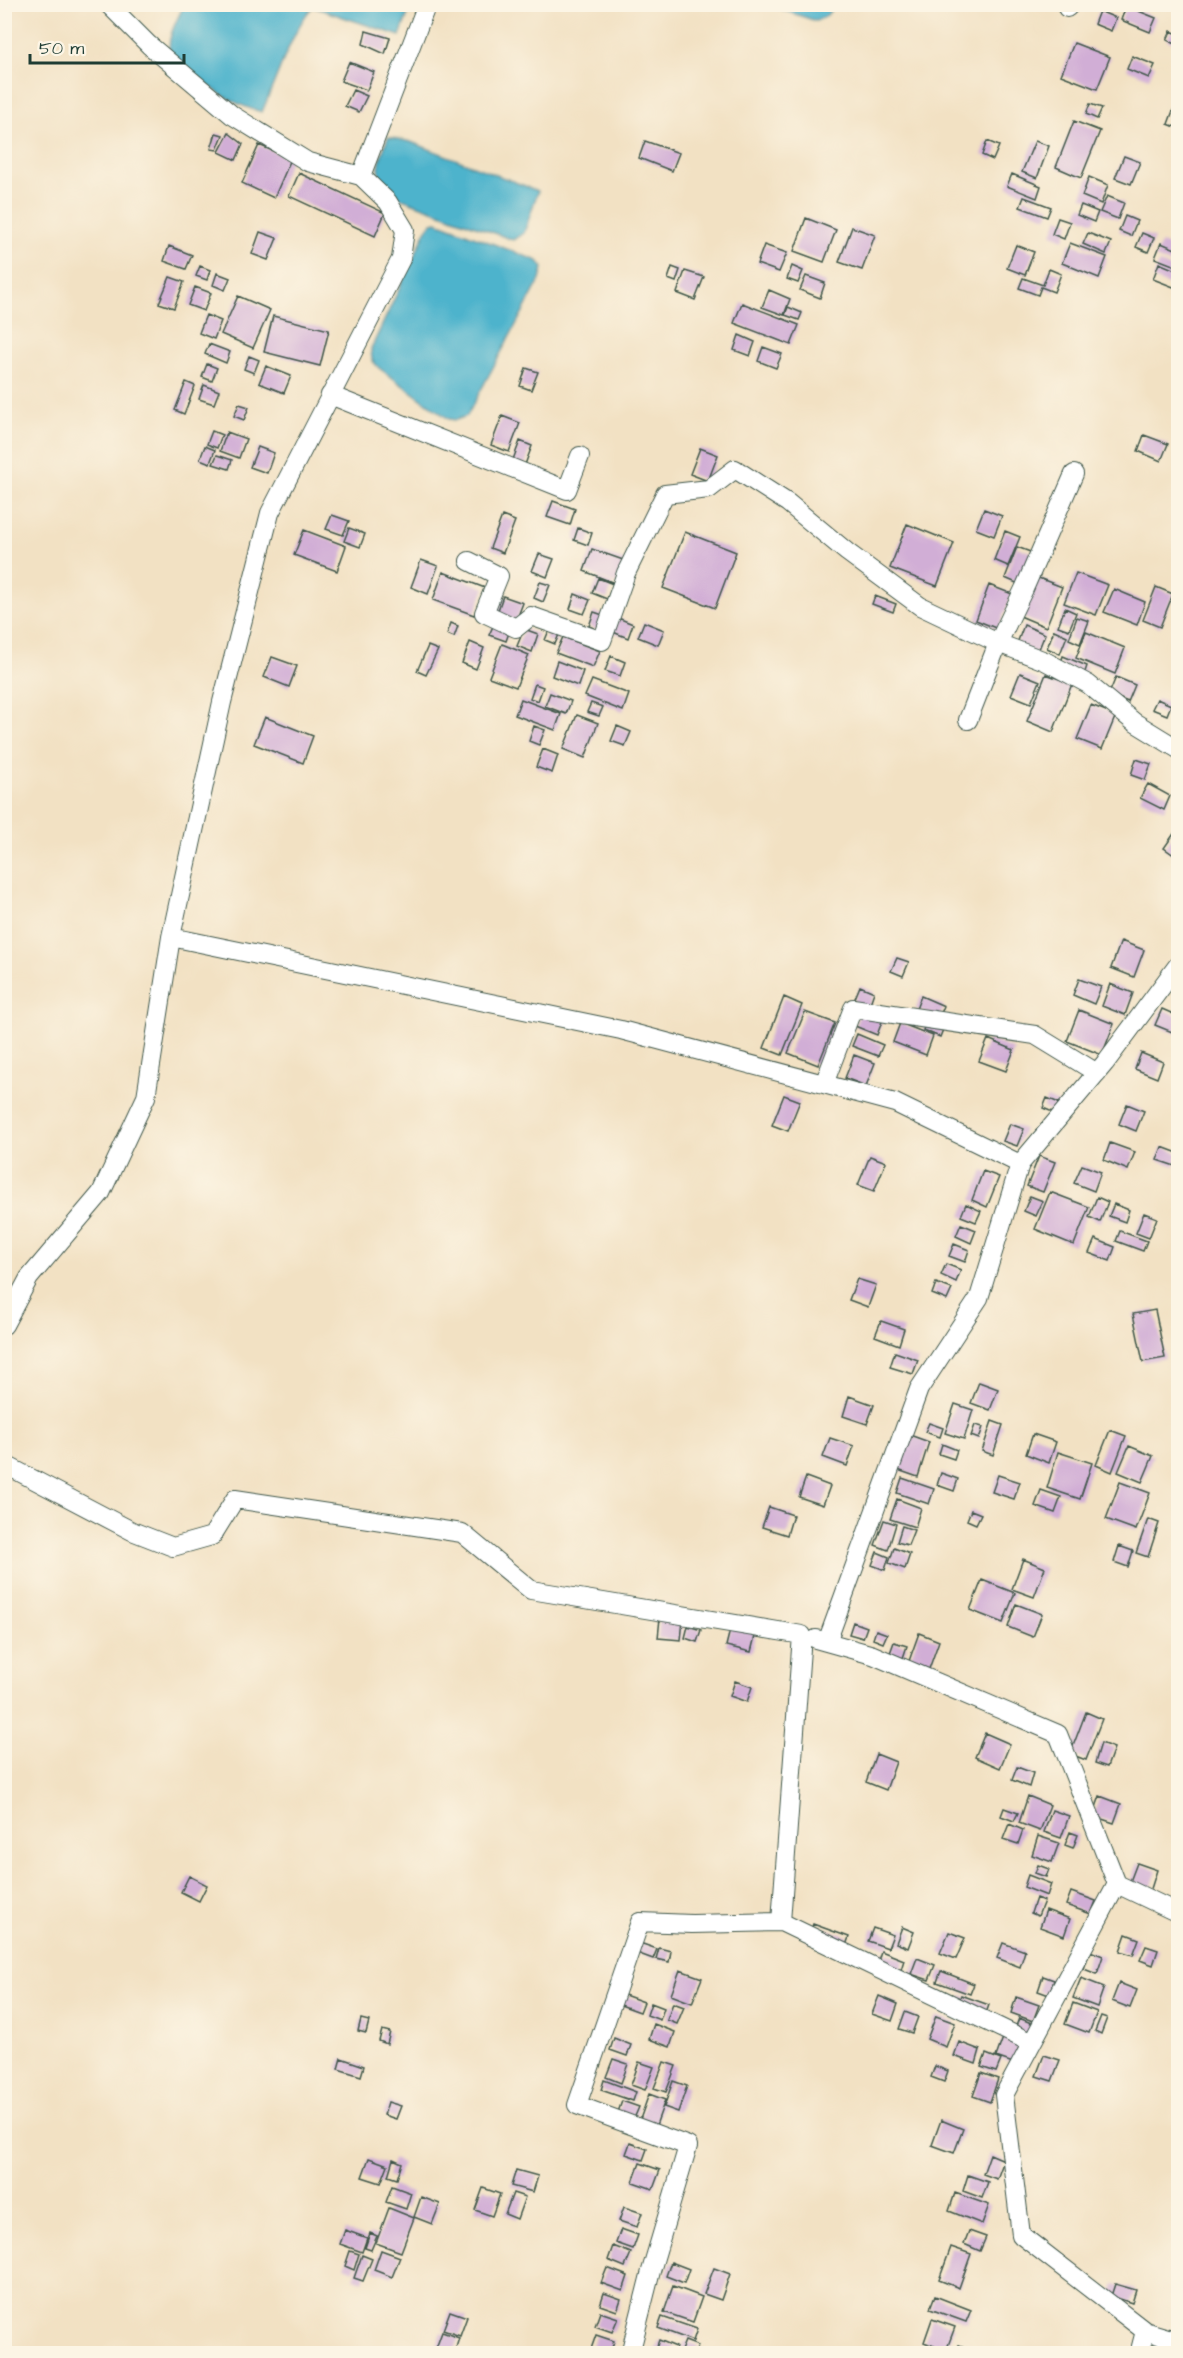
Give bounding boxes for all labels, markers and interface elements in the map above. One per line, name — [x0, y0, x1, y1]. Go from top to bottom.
scale bar — [30, 27, 184, 65]
text: 50 m — [39, 36, 84, 61]

